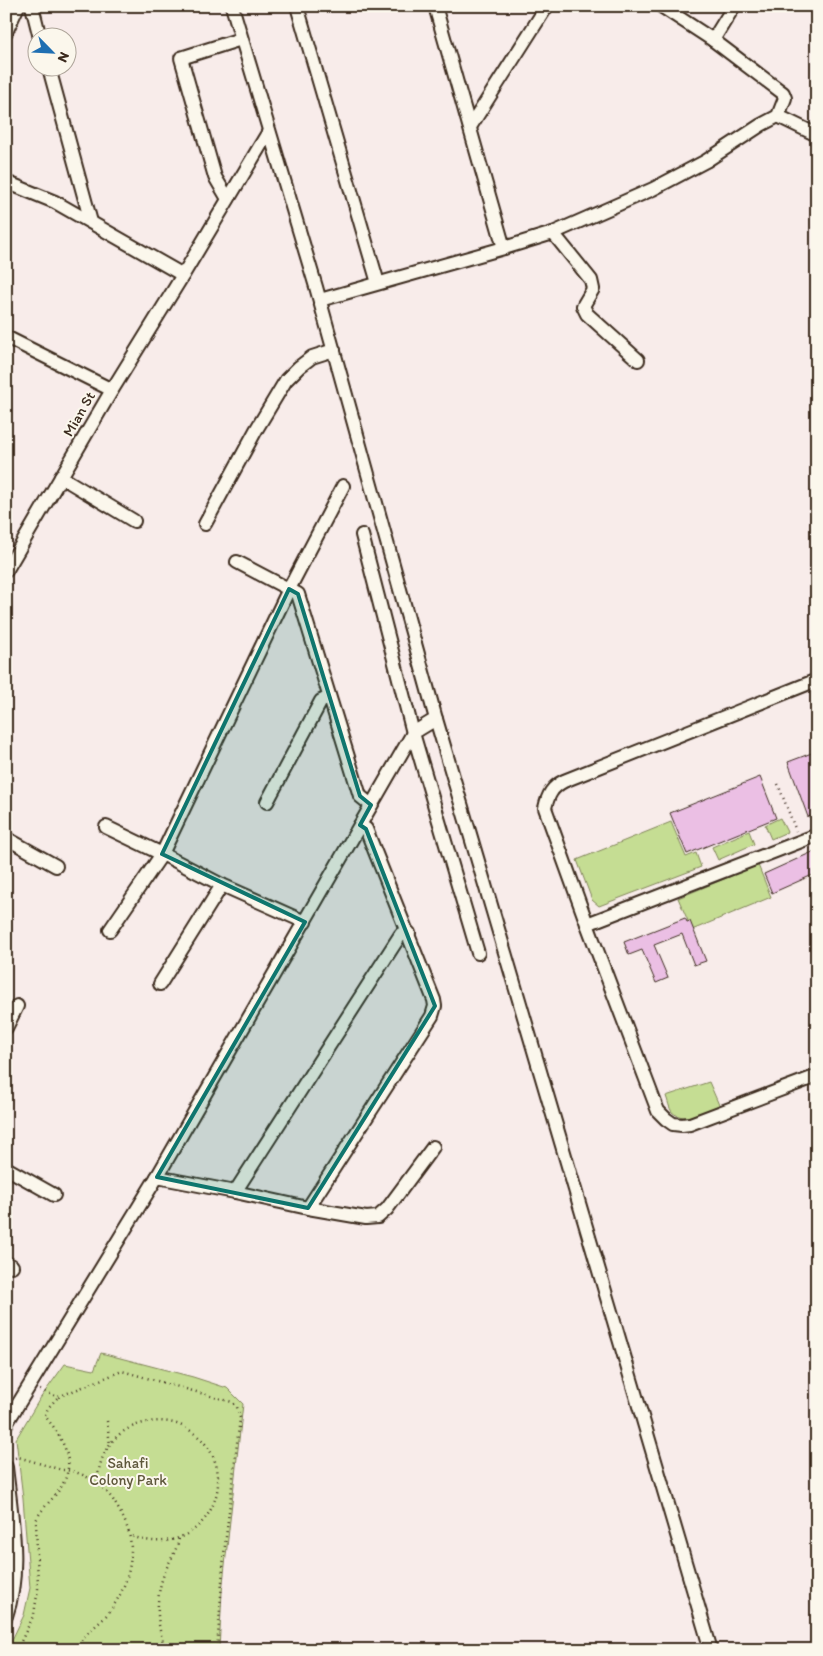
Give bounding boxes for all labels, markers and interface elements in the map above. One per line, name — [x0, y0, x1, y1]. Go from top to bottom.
north arrow — [28, 28, 78, 78]
text: N — [54, 49, 73, 65]
street label: Mian St — [59, 388, 99, 440]
park label: Sahafi Colony Park — [89, 1454, 167, 1489]

